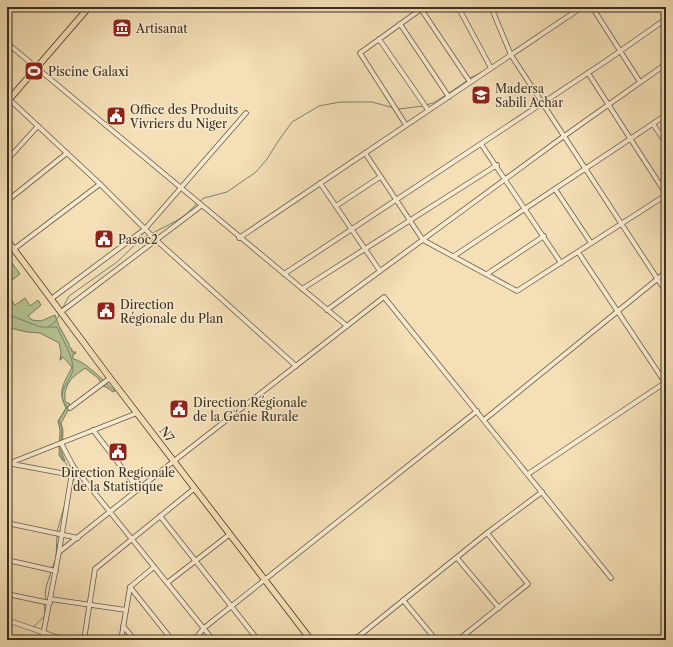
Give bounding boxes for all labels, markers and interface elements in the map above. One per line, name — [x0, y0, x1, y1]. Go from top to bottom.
museum icon: Artisanat — [111, 17, 133, 39]
place label: Artisanat — [135, 21, 188, 36]
sports icon: Piscine Galaxi — [23, 60, 45, 82]
place label: Piscine Galaxi — [48, 64, 129, 79]
place label: Madersa Sabili Achar — [495, 81, 563, 110]
school or university icon: Madersa Sabili Achar — [470, 84, 492, 106]
place label: Office des Produits Vivriers du Niger — [129, 102, 238, 131]
public building icon: Office des Produits Vivriers du Niger — [105, 105, 127, 127]
public building icon: Pasoc2 — [93, 228, 115, 250]
place label: Pasoc2 — [118, 232, 158, 247]
place label: Direction Régionale du Plan — [120, 297, 224, 326]
public building icon: Direction Régionale du Plan — [95, 300, 117, 322]
place label: Direction Régionale de la Génie Rurale — [193, 395, 307, 424]
public building icon: Direction Régionale de la Génie Rurale — [168, 398, 190, 420]
street label: N7 — [156, 423, 178, 445]
public building icon: Direction Regionale de la Statistique — [107, 441, 129, 463]
place label: Direction Regionale de la Statistique — [61, 465, 175, 494]

